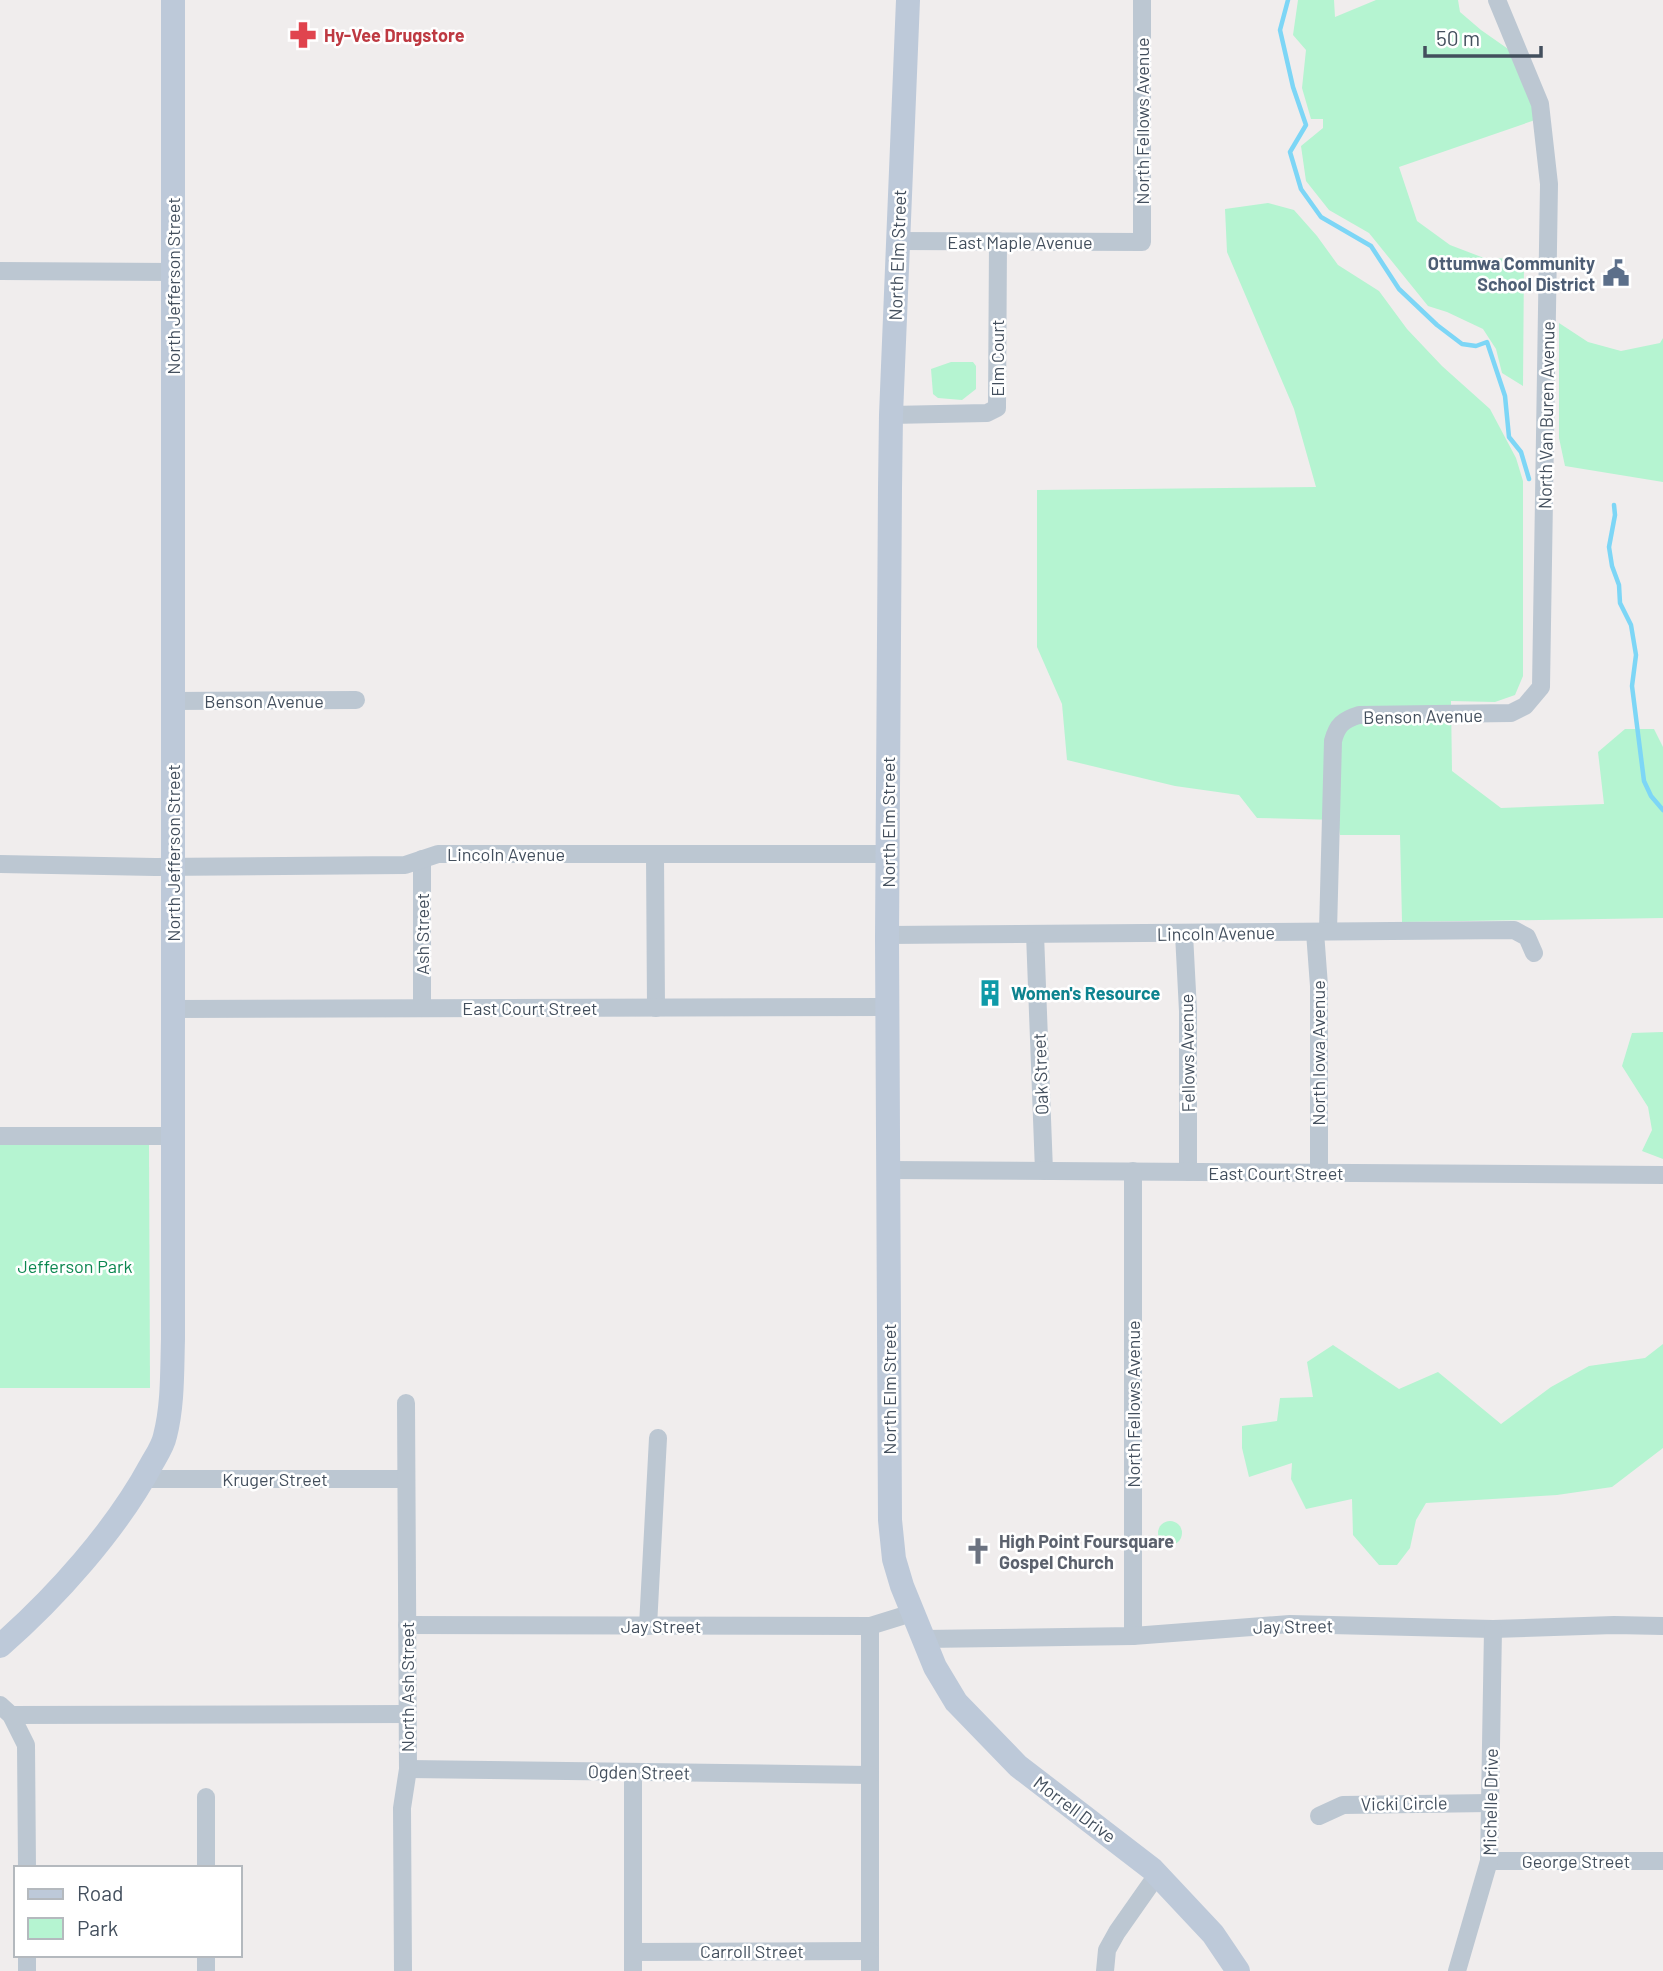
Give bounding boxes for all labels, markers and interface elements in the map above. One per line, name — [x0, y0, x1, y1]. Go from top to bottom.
scale bar — [1425, 14, 1540, 58]
pharmacy icon: Hy-Vee Drugstore — [288, 20, 318, 50]
place label: Hy-Vee Drugstore — [324, 24, 465, 46]
text: 50 m — [1436, 25, 1480, 50]
street label: North Fellows Avenue — [1131, 37, 1153, 205]
street label: North Elm Street — [884, 189, 910, 321]
street label: North Jefferson Street — [162, 197, 184, 375]
street label: East Maple Avenue — [947, 231, 1093, 253]
place label: Ottumwa Community School District — [1428, 252, 1595, 295]
public building icon: Ottumwa Community School District — [1601, 258, 1631, 288]
street label: Elm Court — [986, 319, 1008, 397]
street label: North Van Buren Avenue — [1533, 321, 1559, 509]
street label: Benson Avenue — [204, 690, 324, 712]
street label: Benson Avenue — [1363, 704, 1483, 728]
street label: North Elm Street — [877, 756, 899, 888]
street label: North Jefferson Street — [162, 764, 184, 942]
street label: Lincoln Avenue — [447, 843, 565, 865]
street label: Ash Street — [411, 893, 433, 975]
street label: Lincoln Avenue — [1157, 921, 1275, 945]
building icon: Women's Resource — [975, 978, 1005, 1008]
street label: North Iowa Avenue — [1307, 980, 1329, 1126]
place label: Women's Resource — [1011, 982, 1161, 1004]
street label: Fellows Avenue — [1175, 993, 1199, 1113]
street label: East Court Street — [462, 997, 598, 1019]
street label: Oak Street — [1028, 1033, 1052, 1115]
street label: East Court Street — [1208, 1162, 1344, 1184]
park label: Jefferson Park — [17, 1255, 133, 1277]
street label: North Fellows Avenue — [1122, 1320, 1144, 1488]
street label: North Elm Street — [878, 1323, 900, 1455]
street label: Kruger Street — [222, 1468, 328, 1490]
place label: High Point Foursquare Gospel Church — [999, 1530, 1174, 1573]
church icon: High Point Foursquare Gospel Church — [963, 1536, 993, 1566]
street label: Jay Street — [1253, 1614, 1333, 1638]
street label: Jay Street — [621, 1615, 701, 1637]
street label: North Ash Street — [396, 1622, 418, 1752]
street label: Michelle Drive — [1478, 1748, 1502, 1856]
street label: Ogden Street — [588, 1760, 690, 1784]
street label: Morrell Drive — [1030, 1771, 1120, 1847]
street label: Vicki Circle — [1360, 1791, 1448, 1815]
street label: George Street — [1522, 1850, 1630, 1872]
legend — [14, 1866, 242, 1957]
text: Road — [77, 1880, 123, 1905]
text: Park — [77, 1915, 118, 1940]
street label: Carroll Street — [700, 1940, 804, 1962]

